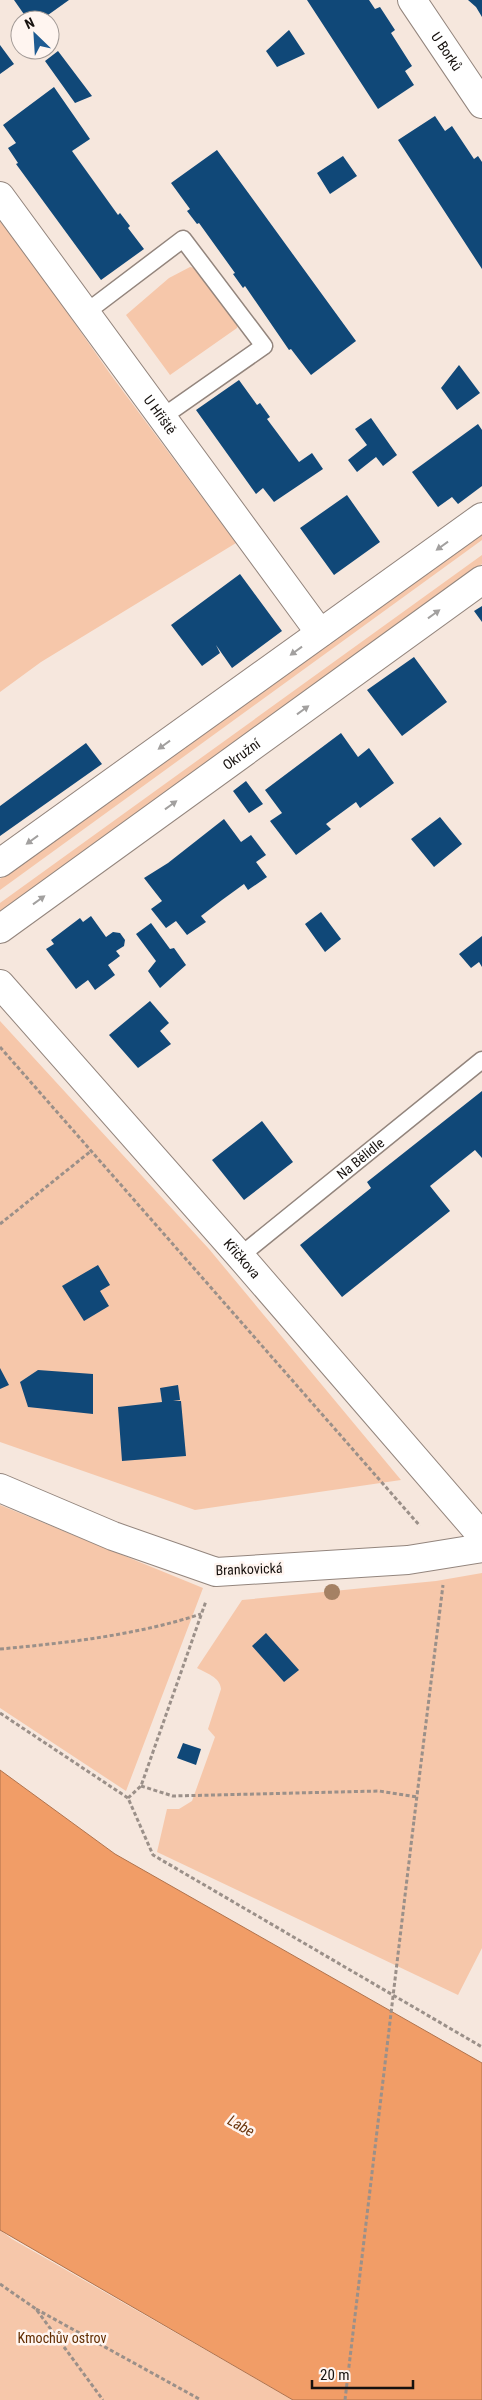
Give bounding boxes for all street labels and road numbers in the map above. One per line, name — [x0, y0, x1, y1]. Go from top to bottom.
street label: U Borků — [428, 29, 465, 74]
street label: U Hřiště — [141, 392, 180, 438]
street label: Okružní — [220, 735, 264, 773]
street label: Na Bělidle — [334, 1134, 388, 1182]
street label: Křičkova — [220, 1235, 264, 1282]
street label: Brankovická — [215, 1560, 283, 1578]

